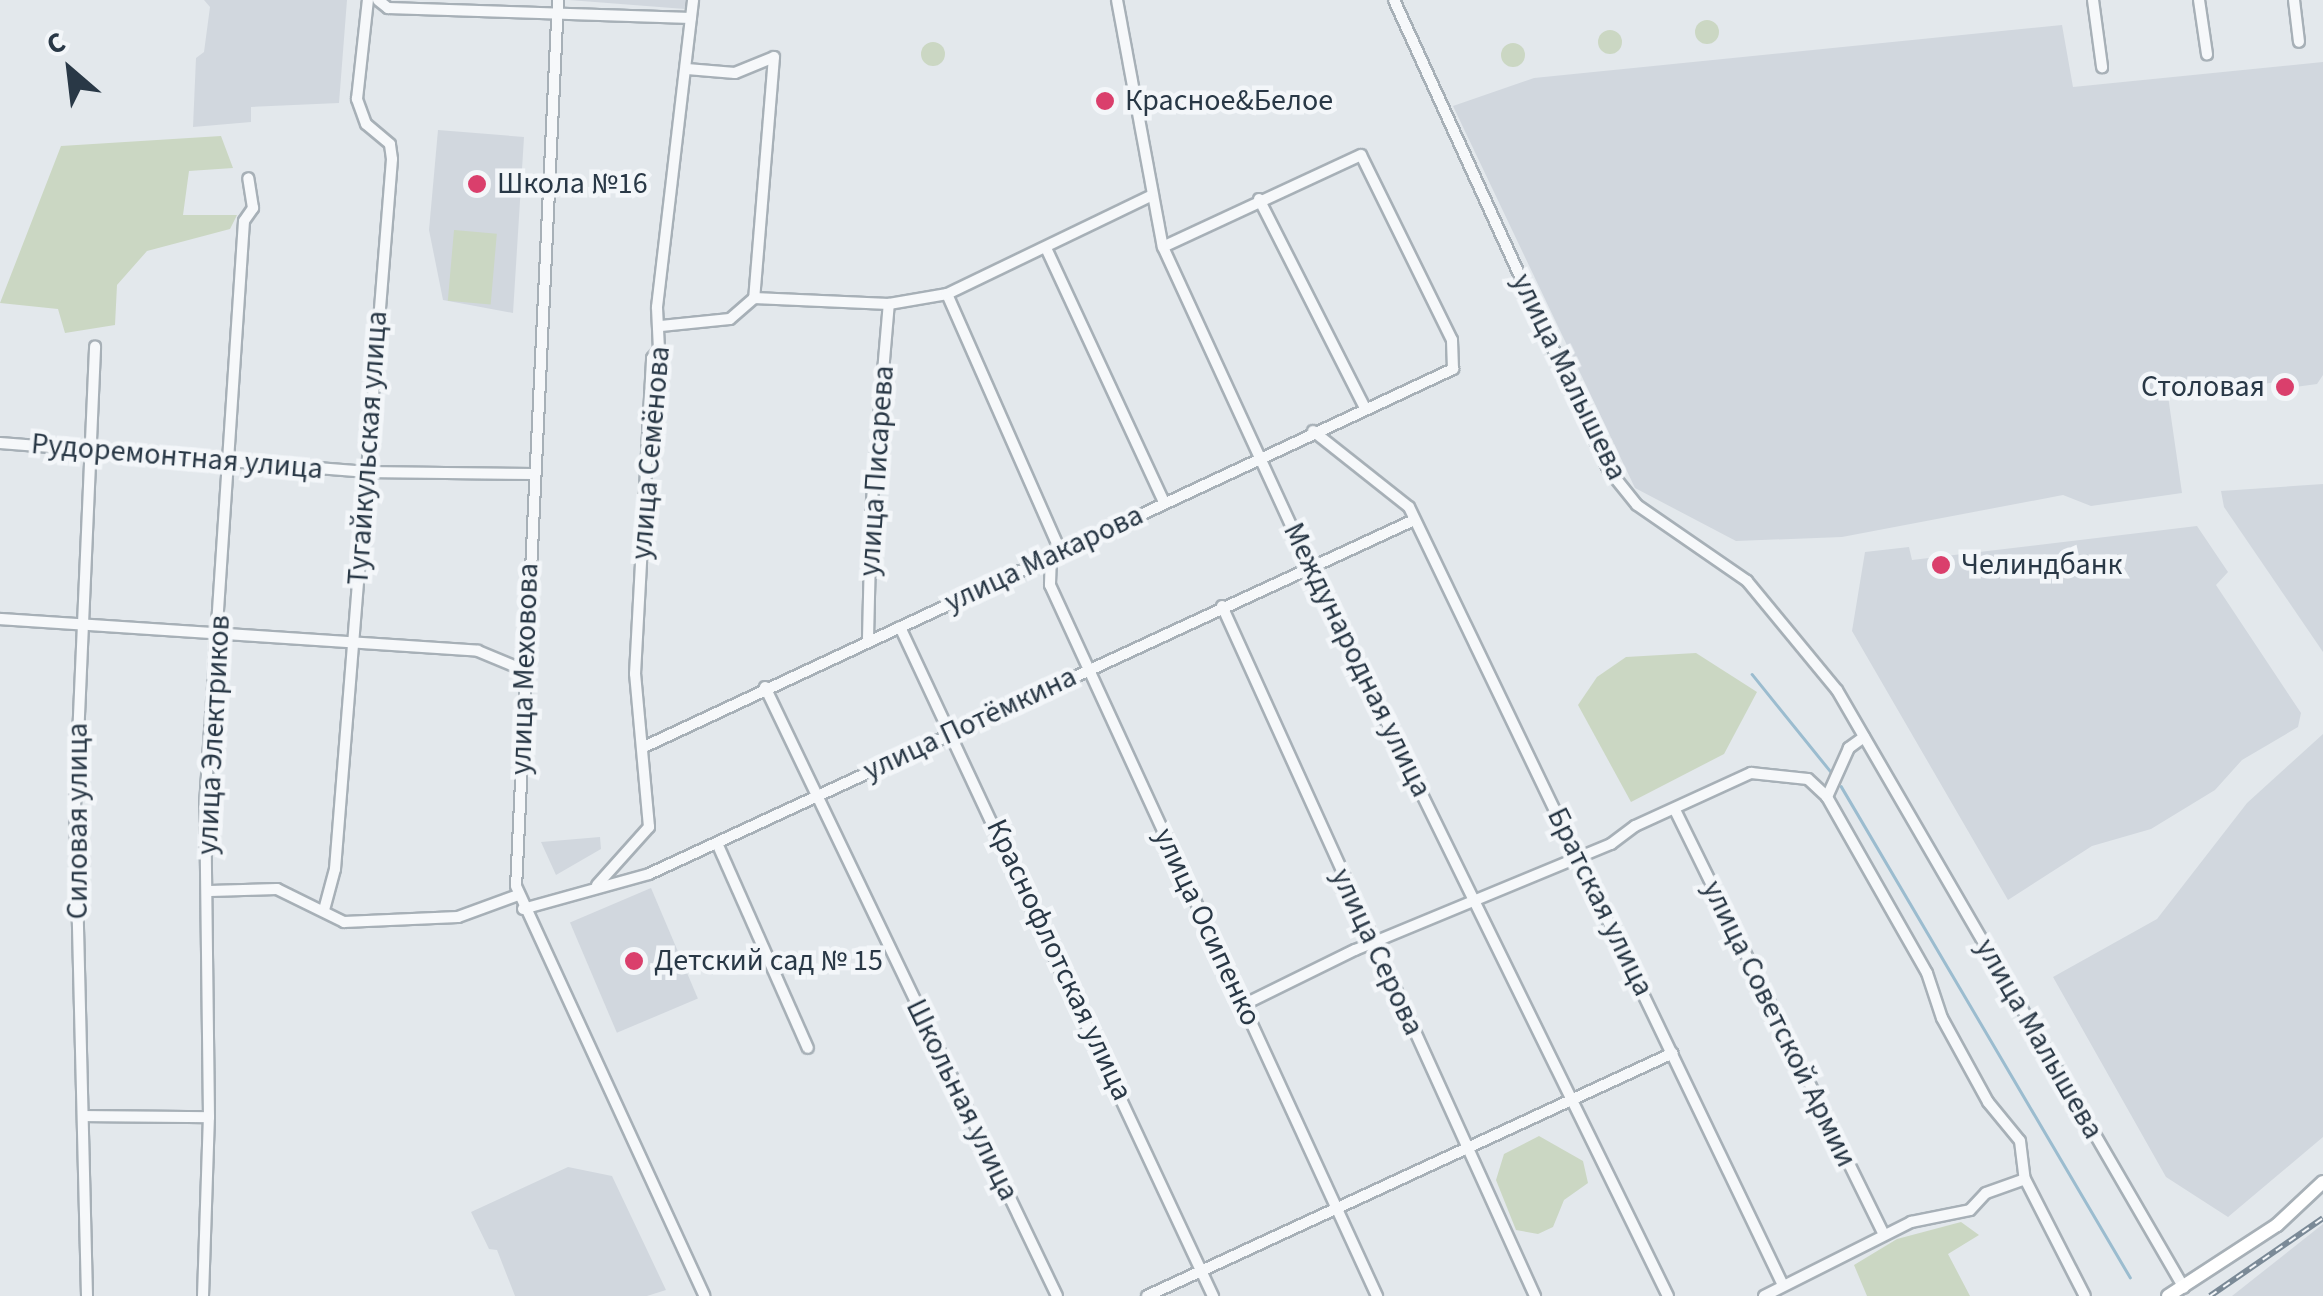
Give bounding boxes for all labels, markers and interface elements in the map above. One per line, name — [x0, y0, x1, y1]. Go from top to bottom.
north arrow — [20, 20, 120, 120]
text: С — [39, 22, 72, 65]
place label: Красное&Белое — [1125, 83, 1333, 119]
marker: Красное&Белое — [1094, 90, 1116, 112]
place label: Школа №16 — [497, 166, 648, 202]
marker: Школа №16 — [466, 173, 488, 195]
street label: улица Малышева — [1503, 268, 1635, 486]
street label: Тугайкульская улица — [340, 310, 396, 586]
street label: улица Семёнова — [624, 345, 678, 561]
street label: улица Писарева — [852, 364, 902, 578]
place label: Столовая — [2141, 369, 2265, 405]
marker: Столовая — [2274, 376, 2296, 398]
street label: Рудоремонтная улица — [30, 426, 324, 488]
street label: улица Макарова — [939, 497, 1149, 621]
street label: Международная улица — [1275, 517, 1439, 803]
place label: Челиндбанк — [1961, 547, 2122, 583]
marker: Челиндбанк — [1930, 554, 1952, 576]
street label: улица Меховова — [503, 562, 547, 776]
street label: улица Электриков — [190, 614, 238, 856]
street label: улица Потёмкина — [858, 659, 1082, 789]
street label: Силовая улица — [60, 723, 96, 919]
street label: Братская улица — [1539, 802, 1661, 1002]
street label: Краснофлотская улица — [978, 814, 1140, 1106]
street label: улица Осипенко — [1145, 822, 1269, 1032]
street label: улица Серова — [1323, 863, 1431, 1041]
street label: улица Советской Армии — [1694, 875, 1864, 1173]
street label: улица Малышева — [1967, 932, 2111, 1146]
place label: Детский сад № 15 — [654, 943, 883, 979]
marker: Детский сад № 15 — [623, 950, 645, 972]
street label: Школьная улица — [898, 993, 1026, 1207]

